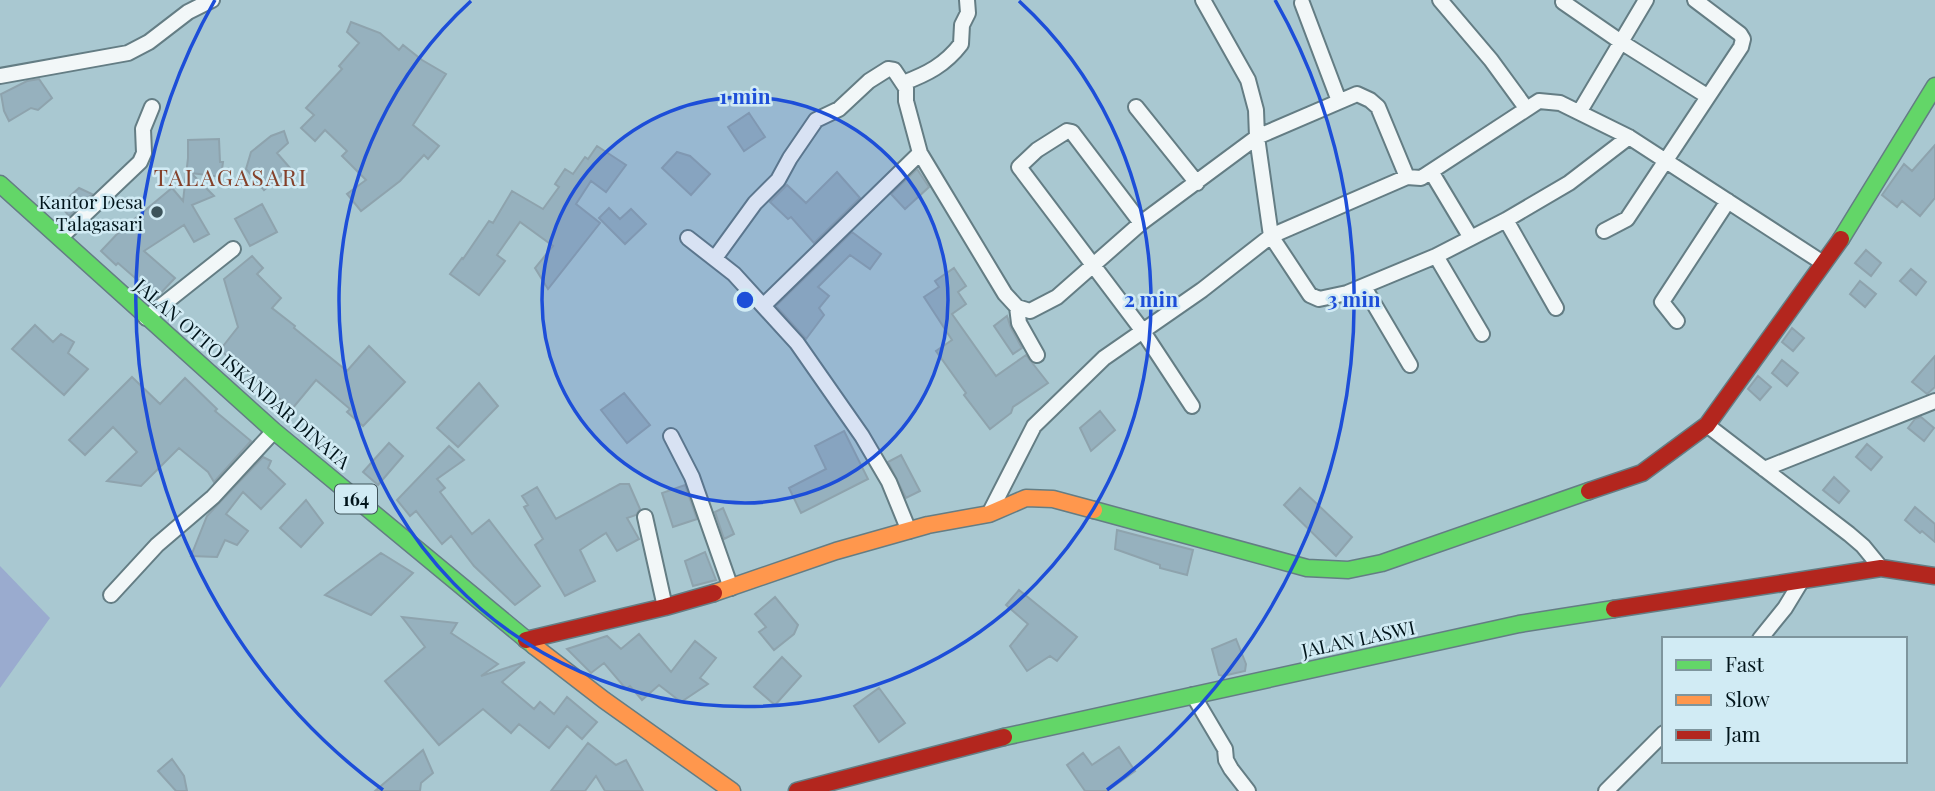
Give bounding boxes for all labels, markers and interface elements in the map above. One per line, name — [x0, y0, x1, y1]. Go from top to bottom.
text: 1 min — [719, 81, 771, 109]
district label: TALAGASARI — [154, 161, 308, 192]
place label: Kantor Desa Talagasari — [39, 188, 144, 236]
marker: Kantor Desa Talagasari — [149, 204, 165, 220]
street label: JALAN OTTO ISKANDAR DINATA — [129, 271, 357, 475]
text: 2 min — [1124, 284, 1178, 312]
text: 3 min — [1327, 284, 1381, 312]
centre of rings — [733, 288, 757, 312]
road number: 164 — [335, 485, 377, 514]
street label: JALAN LASWI — [1298, 613, 1417, 663]
legend — [1662, 637, 1907, 763]
text: Fast — [1725, 649, 1764, 677]
text: Slow — [1725, 684, 1770, 712]
text: Jam — [1724, 719, 1761, 747]

